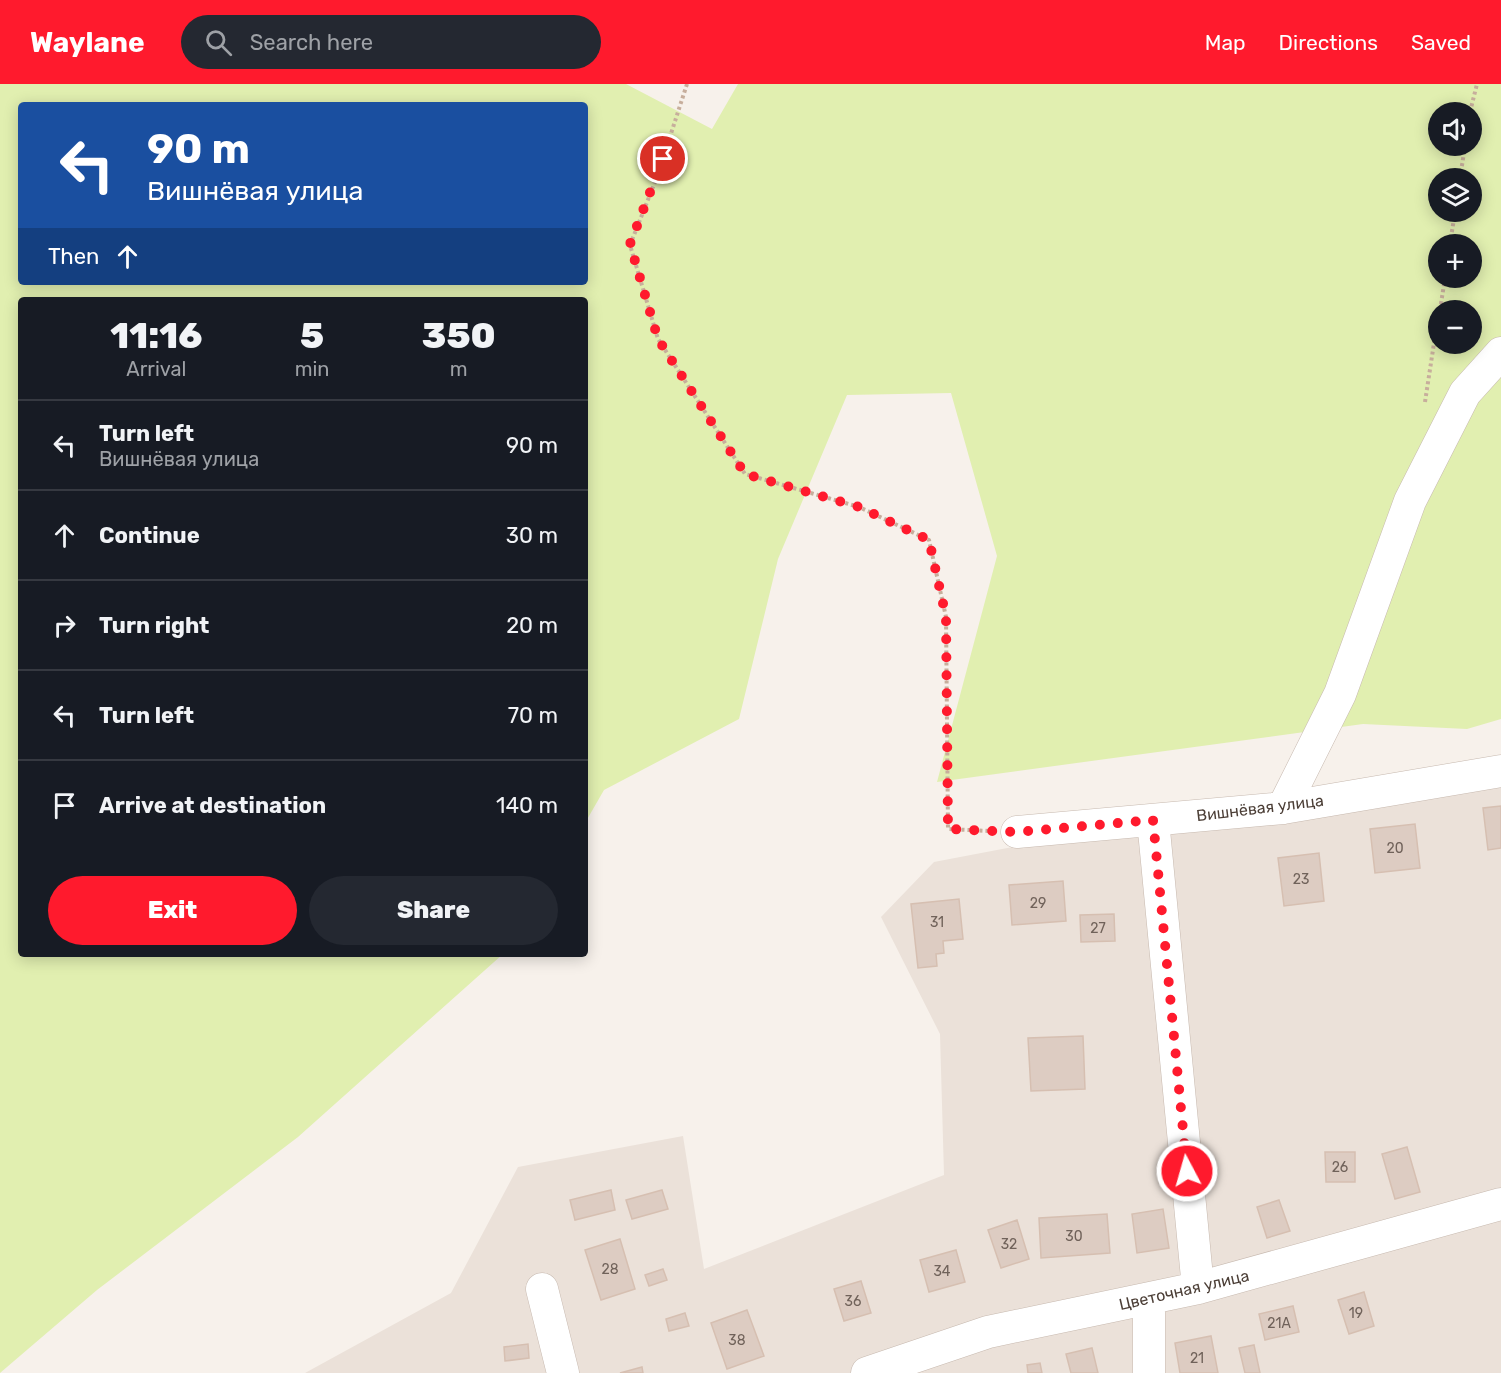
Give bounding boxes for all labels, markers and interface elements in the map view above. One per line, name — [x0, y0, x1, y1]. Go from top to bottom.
search box — [181, 15, 601, 69]
text: Waylane — [30, 26, 145, 59]
icon: search — [202, 26, 235, 59]
text: Search here — [250, 29, 373, 56]
text: Map — [1205, 30, 1246, 55]
text: Directions — [1279, 30, 1378, 55]
text: Saved — [1411, 30, 1471, 55]
map controls — [1428, 102, 1482, 354]
button: sound — [1428, 102, 1482, 156]
text: 90 m — [147, 124, 250, 174]
icon: left — [48, 126, 126, 204]
pin — [637, 133, 688, 184]
icon: arrive — [646, 142, 679, 175]
button: layers — [1428, 168, 1482, 222]
text: Вишнёвая улица — [147, 175, 363, 207]
button: + — [1428, 234, 1482, 288]
icon: ahead — [111, 240, 144, 273]
text: Then — [48, 243, 99, 270]
button: − — [1428, 300, 1482, 354]
text: 11:16 — [110, 314, 202, 357]
text: 5 — [300, 314, 324, 357]
text: 350 — [422, 314, 496, 357]
text: Arrival — [126, 357, 186, 381]
text: min — [295, 357, 330, 381]
text: m — [450, 357, 468, 381]
text: Turn left — [99, 420, 194, 447]
icon: left — [48, 429, 81, 462]
text: 90 m — [506, 432, 558, 459]
text: Вишнёвая улица — [99, 447, 259, 471]
icon: ahead — [48, 519, 81, 552]
text: Continue — [99, 522, 200, 549]
text: 30 m — [506, 522, 558, 549]
icon: right — [48, 609, 81, 642]
text: Turn right — [99, 612, 209, 639]
text: 20 m — [506, 612, 558, 639]
icon: left — [48, 699, 81, 732]
text: Turn left — [99, 702, 194, 729]
text: 70 m — [508, 702, 558, 729]
icon: arrive — [48, 789, 81, 822]
street label: Вишнёвая улица — [1195, 791, 1325, 825]
text: Arrive at destination — [99, 792, 326, 819]
text: 140 m — [496, 792, 558, 819]
house number: 20 — [1386, 840, 1404, 857]
house number: 23 — [1293, 871, 1309, 888]
button: Exit — [48, 876, 297, 945]
button: Share — [309, 876, 558, 945]
house number: 29 — [1030, 895, 1046, 912]
house number: 31 — [930, 914, 944, 931]
house number: 27 — [1090, 920, 1106, 937]
position arrow — [1155, 1139, 1219, 1203]
house number: 26 — [1332, 1159, 1348, 1176]
house number: 30 — [1065, 1228, 1083, 1245]
house number: 32 — [1001, 1236, 1017, 1253]
house number: 28 — [601, 1261, 619, 1278]
house number: 34 — [933, 1263, 951, 1280]
street label: Цветочная улица — [1117, 1266, 1251, 1314]
house number: 36 — [845, 1293, 861, 1310]
house number: 19 — [1349, 1305, 1363, 1322]
house number: 21А — [1267, 1315, 1291, 1332]
house number: 38 — [728, 1332, 746, 1349]
house number: 21 — [1190, 1350, 1204, 1367]

